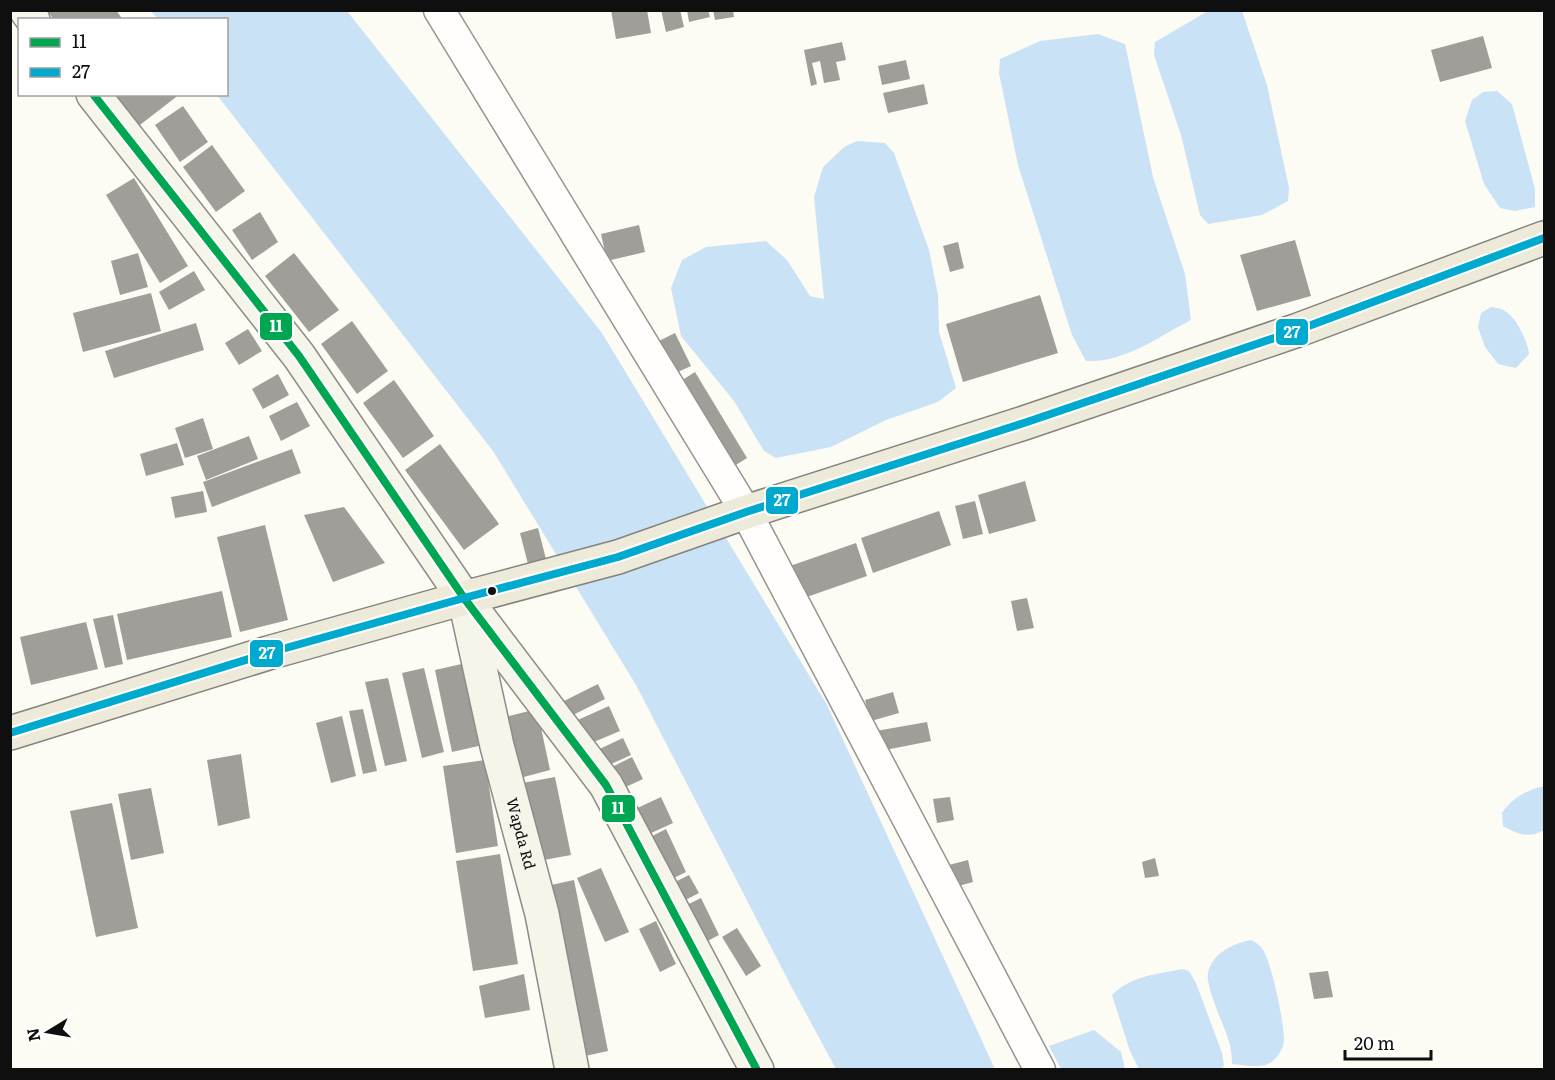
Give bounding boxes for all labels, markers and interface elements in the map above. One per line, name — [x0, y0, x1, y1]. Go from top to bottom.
legend — [18, 18, 228, 96]
text: 11 — [72, 27, 87, 54]
text: 27 — [72, 57, 90, 84]
line badge: 11 — [259, 312, 293, 341]
text: 11 — [269, 313, 283, 337]
line badge: 27 — [1275, 318, 1309, 346]
text: 27 — [1283, 319, 1301, 343]
line badge: 27 — [765, 486, 799, 515]
text: 27 — [773, 487, 791, 511]
unlabelled marker — [486, 585, 498, 597]
line badge: 27 — [249, 639, 284, 668]
text: 27 — [258, 640, 276, 664]
line badge: 11 — [601, 794, 636, 823]
street label: Wapda Rd — [501, 795, 543, 872]
text: 11 — [611, 795, 625, 819]
north arrow — [18, 1002, 78, 1062]
scale bar — [1345, 1023, 1430, 1061]
text: N — [19, 1026, 45, 1044]
text: 20 m — [1354, 1029, 1395, 1056]

